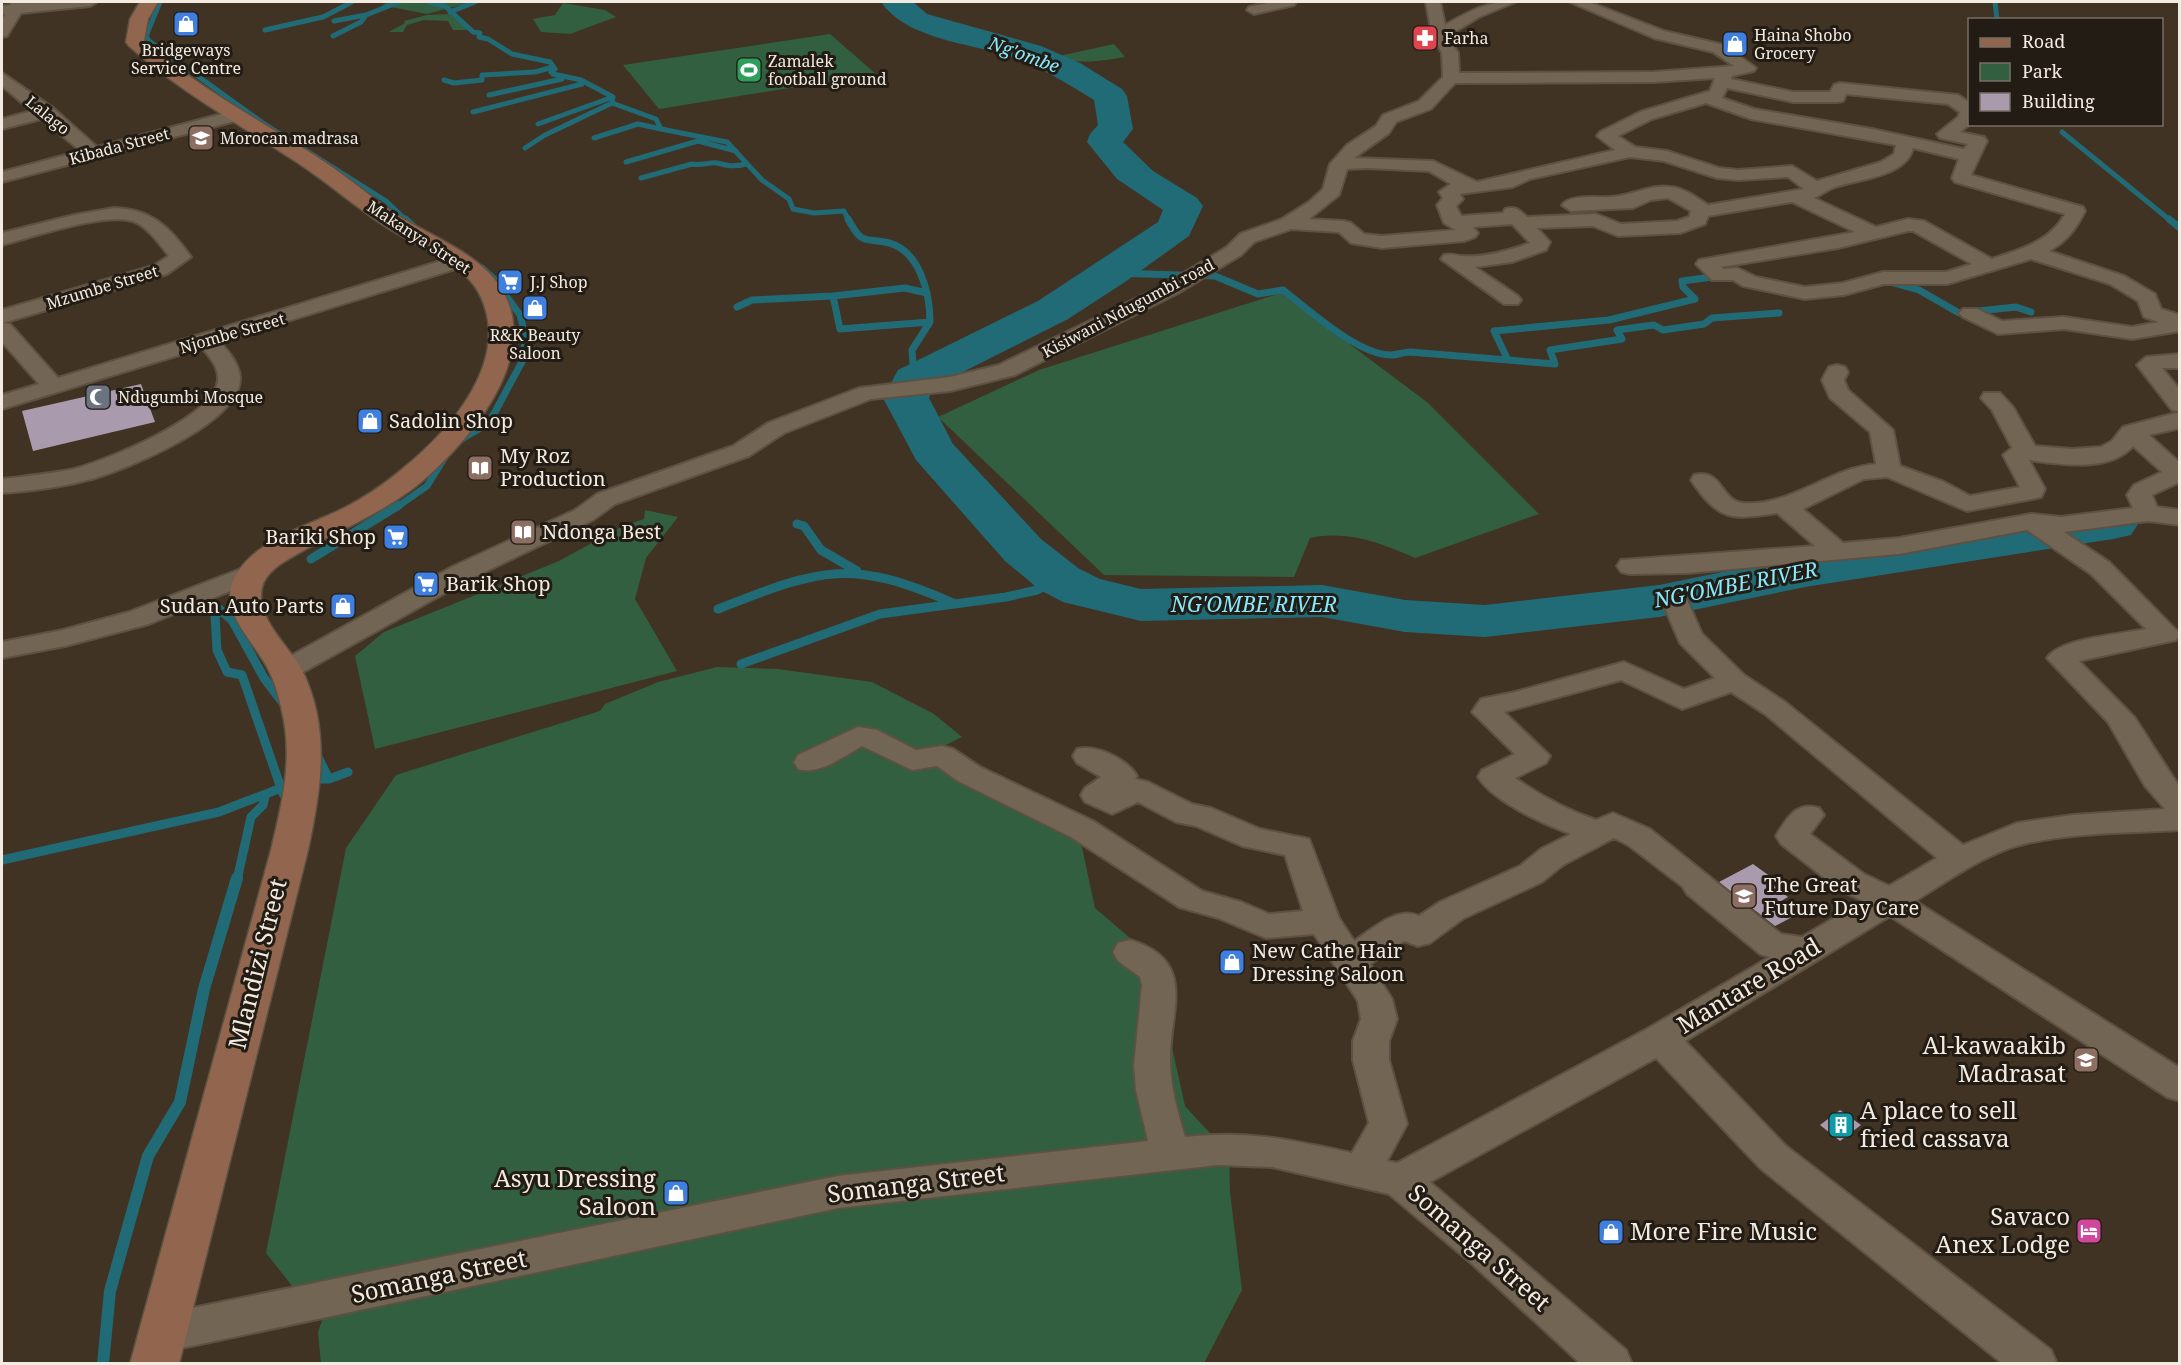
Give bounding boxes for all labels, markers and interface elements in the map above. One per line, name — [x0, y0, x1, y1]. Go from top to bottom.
shop icon: Bridgeways Service Centre — [171, 9, 201, 39]
legend — [1968, 18, 2163, 126]
pharmacy icon: Farha — [1410, 23, 1440, 53]
place label: Haina Shobo Grocery — [1754, 24, 1851, 64]
place label: Farha — [1444, 27, 1489, 49]
shop icon: Haina Shobo Grocery — [1720, 29, 1750, 59]
text: Road — [2022, 29, 2065, 53]
water label: Ng'ombe — [985, 30, 1063, 78]
place label: Bridgeways Service Centre — [131, 39, 241, 79]
place label: Zamalek football ground — [768, 50, 887, 90]
sports icon: Zamalek football ground — [734, 55, 764, 85]
text: Park — [2022, 59, 2062, 83]
text: Building — [2022, 89, 2095, 113]
street label: Lalago — [21, 90, 75, 140]
street label: Kibada Street — [67, 122, 172, 170]
school or university icon: Morocan madrasa — [186, 123, 216, 153]
place label: Morocan madrasa — [220, 127, 359, 149]
street label: Makanya Street — [363, 195, 475, 279]
street label: Kisiwani Ndugumbi road — [1038, 253, 1218, 363]
street label: Mzumbe Street — [43, 259, 161, 314]
supermarket icon: J.J Shop — [495, 267, 525, 297]
place label: J.J Shop — [529, 271, 588, 293]
shop icon: R&K Beauty Saloon — [520, 293, 550, 323]
street label: Njombe Street — [177, 307, 288, 359]
place label: R&K Beauty Saloon — [490, 324, 581, 364]
mosque icon: Ndugumbi Mosque — [83, 382, 113, 412]
place label: Ndugumbi Mosque — [118, 386, 263, 408]
shop icon: Sadolin Shop — [355, 406, 385, 436]
place label: Sadolin Shop — [389, 407, 513, 434]
place label: My Roz Production — [500, 442, 606, 492]
library icon: My Roz Production — [465, 453, 495, 483]
library icon: Ndonga Best — [508, 517, 538, 547]
place label: Ndonga Best — [542, 518, 661, 545]
supermarket icon: Bariki Shop — [381, 522, 411, 552]
place label: Bariki Shop — [265, 523, 376, 550]
water label: NG'OMBE RIVER — [1651, 554, 1820, 614]
supermarket icon: Barik Shop — [411, 569, 441, 599]
place label: Barik Shop — [446, 570, 550, 597]
water label: NG'OMBE RIVER — [1170, 590, 1337, 618]
shop icon: Sudan Auto Parts — [328, 591, 358, 621]
place label: Sudan Auto Parts — [160, 592, 324, 619]
place label: The Great Future Day Care — [1764, 871, 1919, 921]
street label: Mlandizi Street — [219, 875, 294, 1052]
school or university icon: The Great Future Day Care — [1729, 881, 1759, 911]
street label: Mantare Road — [1670, 929, 1826, 1040]
place label: New Cathe Hair Dressing Saloon — [1252, 937, 1404, 987]
shop icon: New Cathe Hair Dressing Saloon — [1217, 947, 1247, 977]
place label: Al-kawaakib Madrasat — [1922, 1028, 2066, 1089]
school or university icon: Al-kawaakib Madrasat — [2071, 1045, 2101, 1075]
place label: A place to sell fried cassava — [1860, 1093, 2017, 1154]
building icon: A place to sell fried cassava — [1826, 1110, 1856, 1140]
street label: Somanga Street — [825, 1155, 1006, 1210]
place label: Asyu Dressing Saloon — [494, 1161, 656, 1222]
street label: Somanga Street — [1402, 1176, 1558, 1318]
shop icon: Asyu Dressing Saloon — [661, 1178, 691, 1208]
place label: Savaco Anex Lodge — [1935, 1199, 2070, 1260]
place label: More Fire Music — [1630, 1214, 1817, 1247]
hotel icon: Savaco Anex Lodge — [2074, 1216, 2104, 1246]
shop icon: More Fire Music — [1596, 1217, 1626, 1247]
street label: Somanga Street — [348, 1241, 529, 1310]

